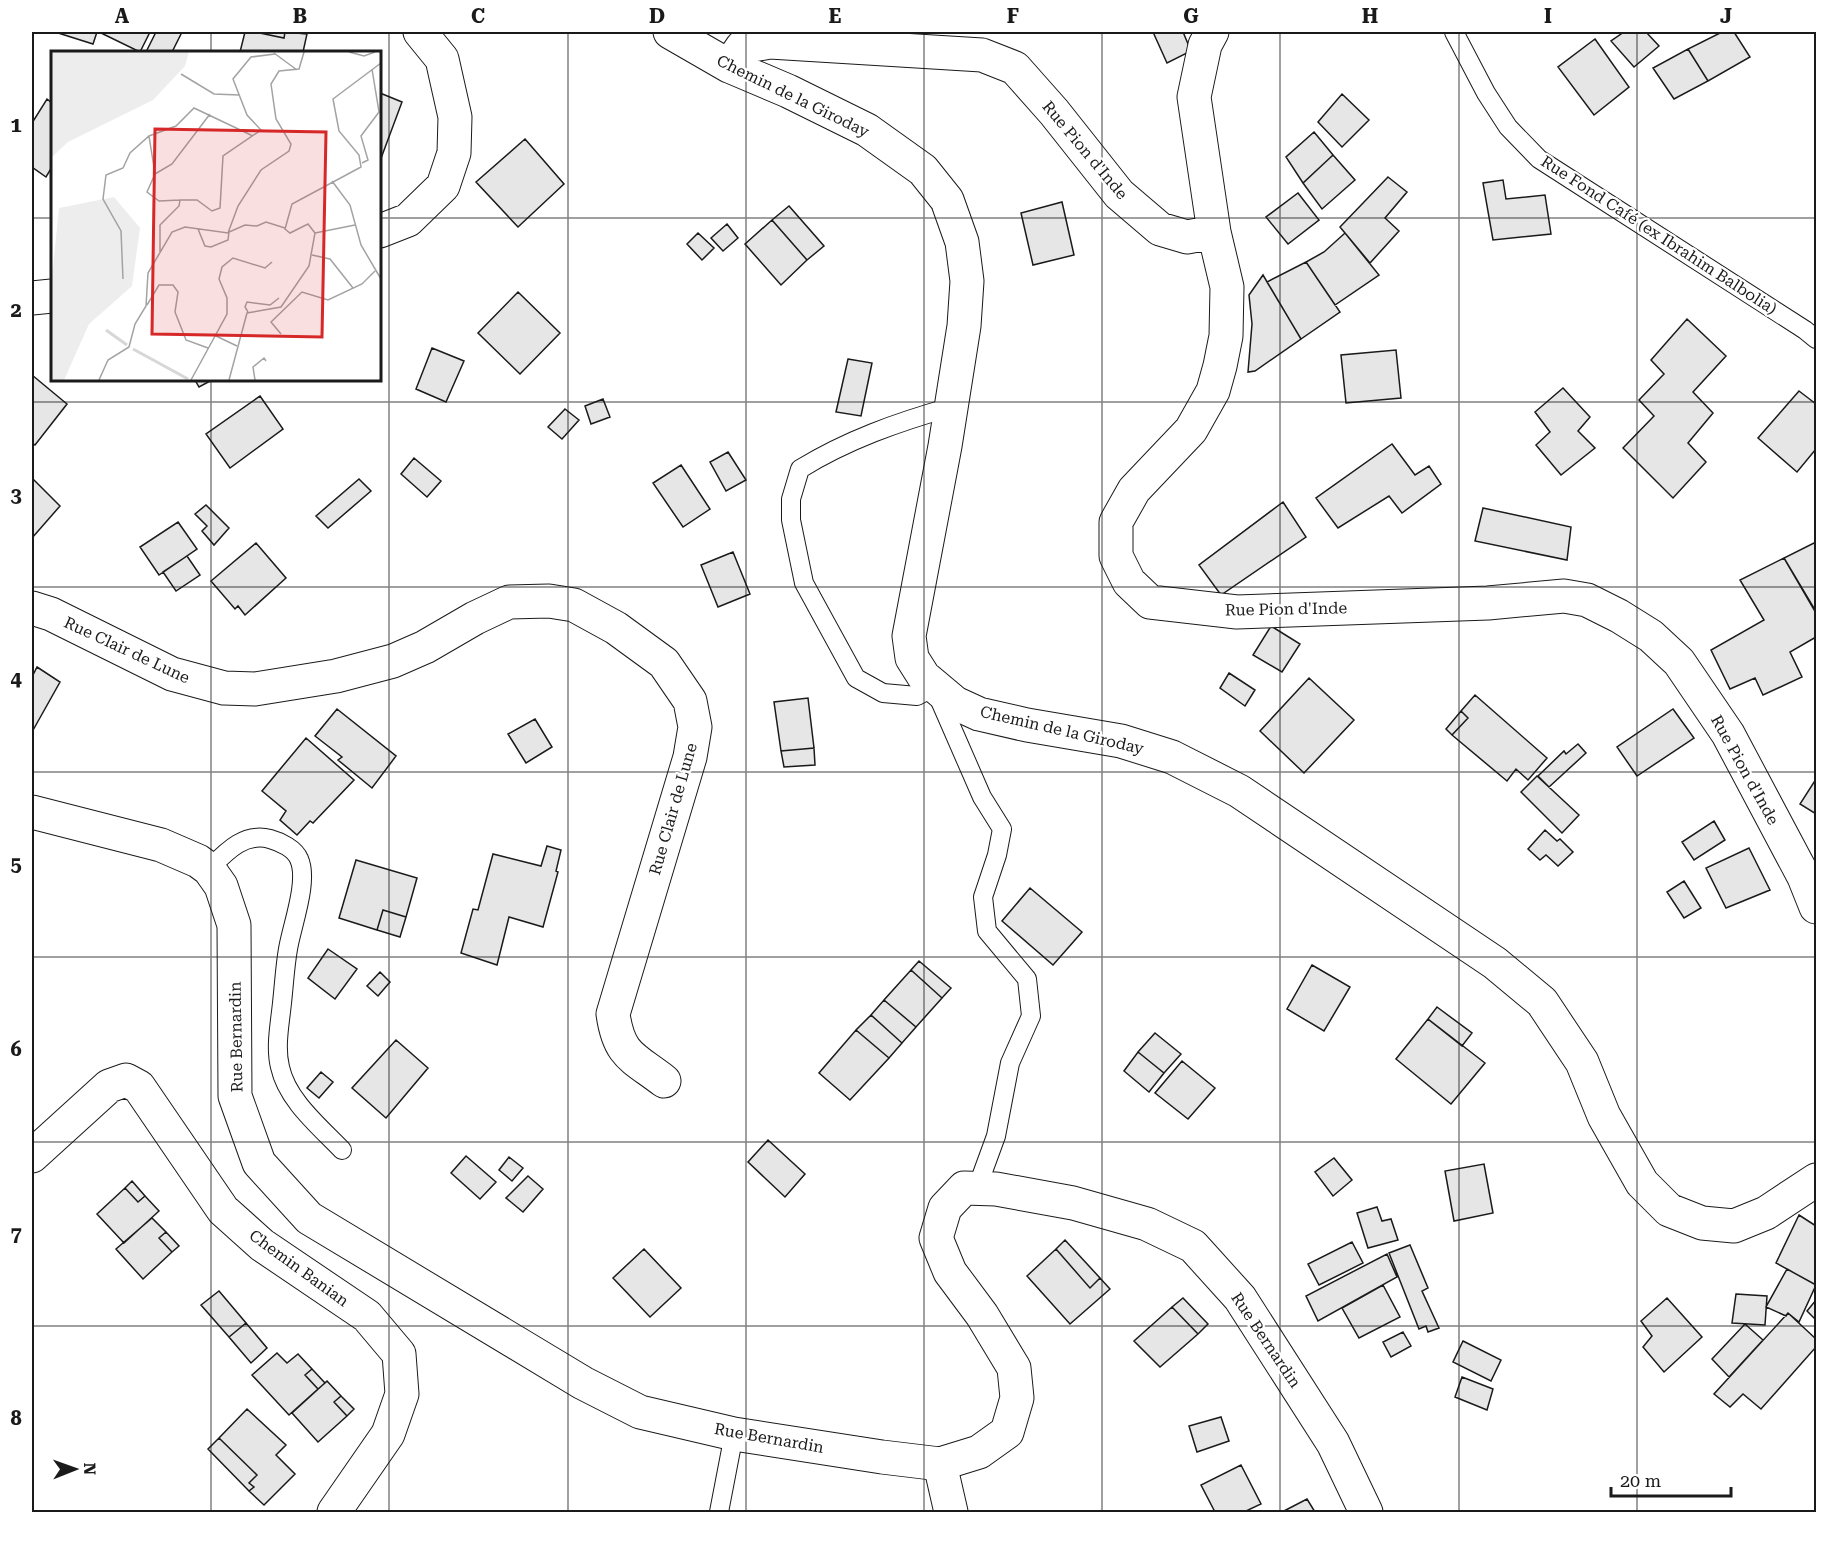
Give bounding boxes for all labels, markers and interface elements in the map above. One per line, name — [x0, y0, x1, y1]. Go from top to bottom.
text: A — [115, 4, 130, 28]
text: B — [293, 4, 307, 28]
text: C — [471, 4, 485, 28]
text: D — [649, 4, 665, 28]
text: E — [829, 4, 842, 28]
text: F — [1007, 4, 1019, 28]
text: G — [1183, 4, 1199, 28]
text: H — [1362, 4, 1378, 28]
text: I — [1544, 4, 1552, 28]
text: J — [1720, 4, 1732, 28]
inset map — [51, 51, 381, 381]
street label: Chemin de la Giroday — [714, 51, 873, 141]
street label: Rue Pion d'Inde — [1038, 97, 1132, 203]
text: 1 — [10, 113, 22, 137]
street label: Rue Fond Café (ex Ibrahim Balbolia) — [1538, 152, 1780, 318]
text: 2 — [10, 298, 22, 322]
text: 3 — [10, 483, 22, 507]
street label: Rue Pion d'Inde — [1225, 598, 1348, 620]
street label: Rue Clair de Lune — [61, 613, 193, 688]
text: 4 — [10, 667, 22, 691]
street label: Chemin de la Giroday — [978, 702, 1146, 758]
street label: Rue Pion d'Inde — [1707, 712, 1783, 828]
street label: Rue Clair de Lune — [645, 741, 701, 877]
text: 5 — [10, 852, 22, 876]
street label: Rue Bernardin — [226, 981, 246, 1093]
text: 6 — [10, 1037, 22, 1061]
text: 7 — [10, 1222, 22, 1246]
street label: Chemin Banian — [246, 1226, 352, 1310]
street label: Rue Bernardin — [1227, 1289, 1305, 1391]
text: 8 — [10, 1406, 22, 1430]
street label: Rue Bernardin — [713, 1419, 825, 1457]
north arrow — [45, 1439, 105, 1499]
scale bar — [1611, 1460, 1731, 1498]
text: N — [80, 1462, 99, 1475]
text: 20 m — [1620, 1470, 1661, 1491]

